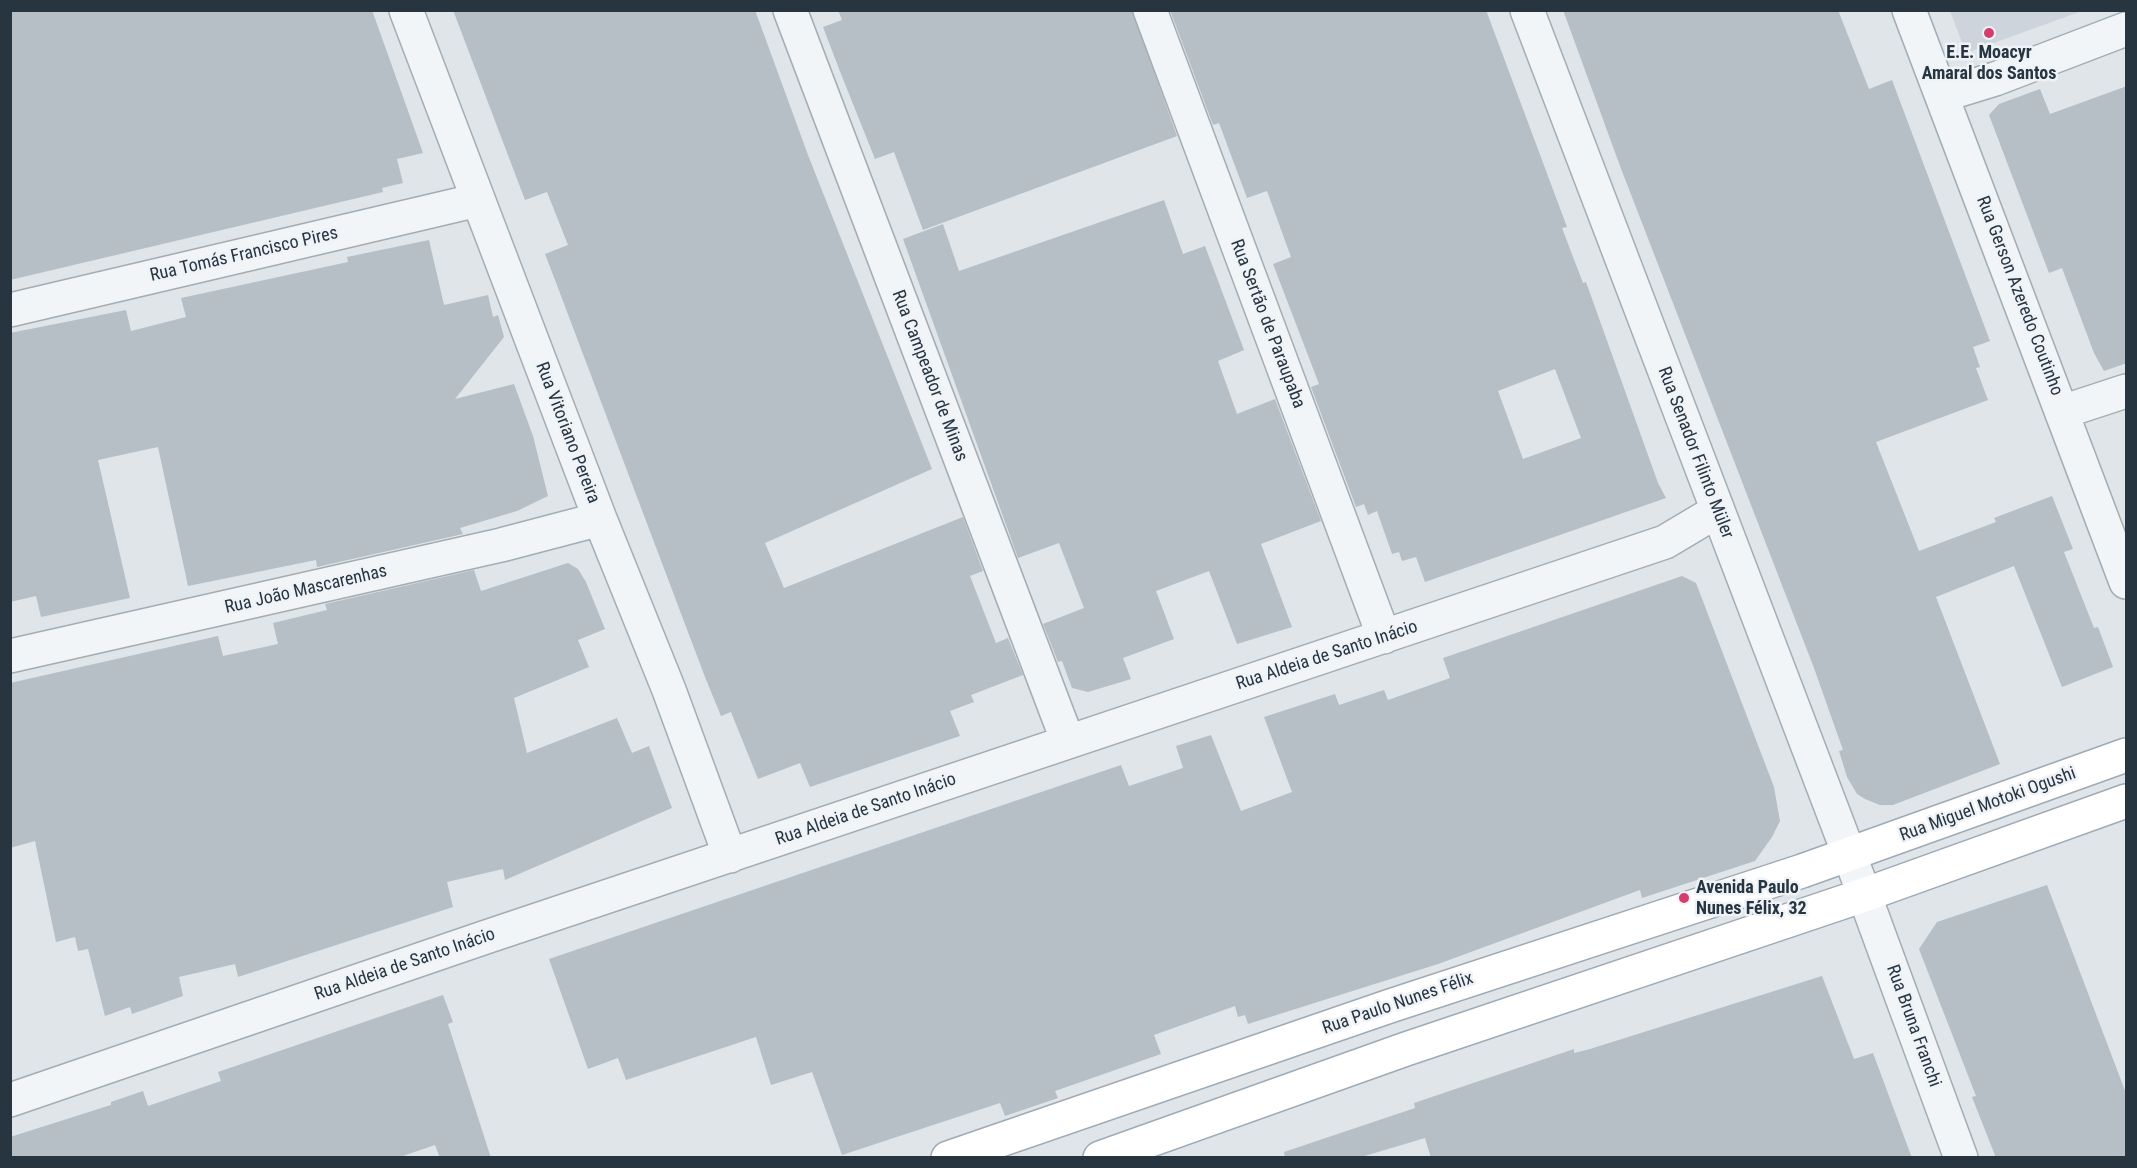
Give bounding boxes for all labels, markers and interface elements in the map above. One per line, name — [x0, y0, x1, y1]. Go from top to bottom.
marker: E.E. Moacyr Amaral dos Santos — [1982, 26, 1996, 40]
place label: E.E. Moacyr Amaral dos Santos — [1922, 42, 2056, 84]
street label: Rua Gerson Azeredo Coutinho — [1971, 193, 2067, 399]
street label: Rua Tomás Francisco Pires — [148, 223, 340, 287]
street label: Rua Sertão de Paraupaba — [1225, 236, 1309, 412]
street label: Rua Campeador de Minas — [886, 287, 972, 465]
street label: Rua Vitoriano Pereira — [530, 359, 604, 507]
street label: Rua Senador Filinto Müler — [1652, 364, 1738, 542]
street label: Rua João Mascarenhas — [223, 561, 389, 619]
street label: Rua Aldeia de Santo Inácio — [1234, 616, 1420, 696]
street label: Rua Miguel Motoki Ogushi — [1897, 763, 2079, 847]
street label: Rua Aldeia de Santo Inácio — [773, 769, 959, 851]
place label: Avenida Paulo Nunes Félix, 32 — [1696, 877, 1807, 920]
marker: Avenida Paulo Nunes Félix, 32 — [1677, 891, 1691, 905]
street label: Rua Aldeia de Santo Inácio — [312, 924, 498, 1006]
street label: Rua Bruna Franchi — [1881, 962, 1945, 1090]
street label: Rua Paulo Nunes Félix — [1320, 968, 1476, 1040]

